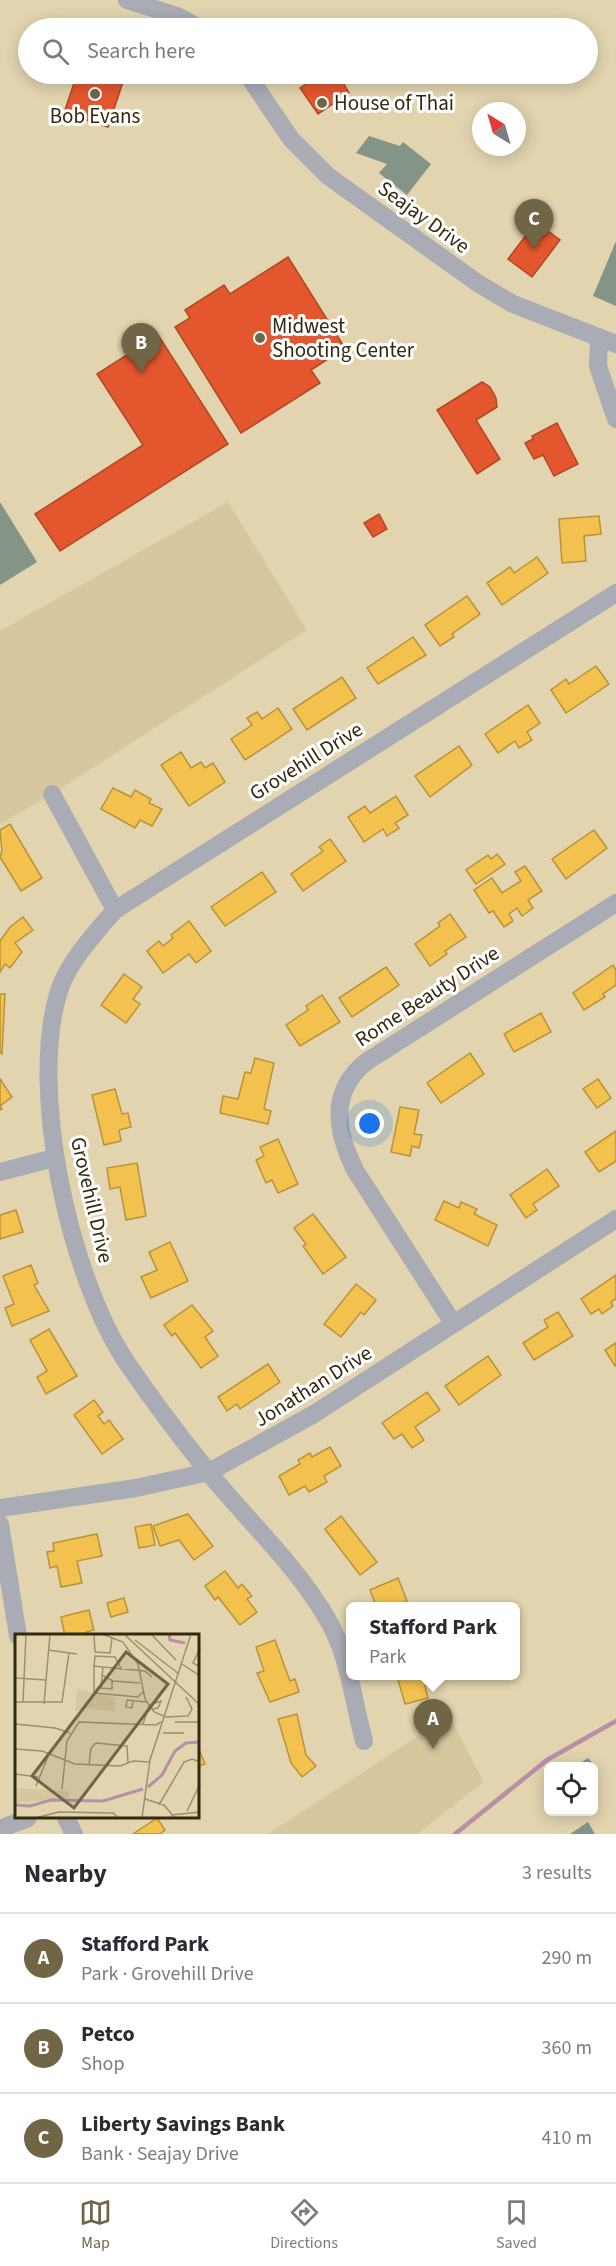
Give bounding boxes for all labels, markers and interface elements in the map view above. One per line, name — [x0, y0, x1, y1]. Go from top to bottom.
search box — [18, 18, 598, 84]
icon: search — [39, 35, 72, 68]
text: Search here — [87, 35, 195, 67]
marker: Bob Evans — [88, 87, 102, 101]
place label: House of Thai — [334, 88, 454, 118]
marker: House of Thai — [315, 96, 329, 110]
place label: Bob Evans — [50, 101, 141, 131]
north arrow — [472, 102, 526, 156]
street label: Seajay Drive — [372, 173, 476, 261]
pin: C — [514, 200, 554, 249]
place label: Midwest Shooting Center — [272, 311, 415, 365]
pin: B — [122, 324, 160, 373]
marker: Midwest Shooting Center — [253, 331, 267, 345]
street label: Grovehill Drive — [244, 714, 368, 808]
street label: Rome Beauty Drive — [349, 938, 505, 1054]
your location — [355, 1109, 384, 1138]
street label: Grovehill Drive — [63, 1134, 121, 1266]
street label: Jonathan Drive — [248, 1338, 378, 1434]
popup — [346, 1602, 520, 1680]
text: Stafford Park — [369, 1611, 497, 1643]
inset map — [15, 1634, 200, 1819]
text: Park — [369, 1643, 406, 1671]
pin: A — [414, 1700, 452, 1749]
map controls — [544, 1762, 598, 1816]
button: locate — [544, 1762, 598, 1816]
text: Nearby — [24, 1855, 107, 1892]
text: 3 results — [522, 1859, 592, 1887]
text: Stafford Park — [81, 1928, 209, 1960]
text: A — [38, 1944, 49, 1972]
text: 290 m — [542, 1944, 592, 1972]
text: Park · Grovehill Drive — [81, 1960, 254, 1988]
text: Petco — [81, 2018, 135, 2050]
text: B — [37, 2034, 50, 2062]
text: 360 m — [542, 2034, 592, 2062]
text: Shop — [81, 2050, 125, 2078]
text: Liberty Savings Bank — [81, 2108, 285, 2140]
text: C — [38, 2124, 49, 2152]
text: 410 m — [542, 2124, 592, 2152]
text: Bank · Seajay Drive — [81, 2140, 239, 2168]
tab: Map — [79, 2196, 112, 2254]
tab: Directions — [270, 2196, 338, 2254]
tab: Saved — [496, 2196, 537, 2254]

